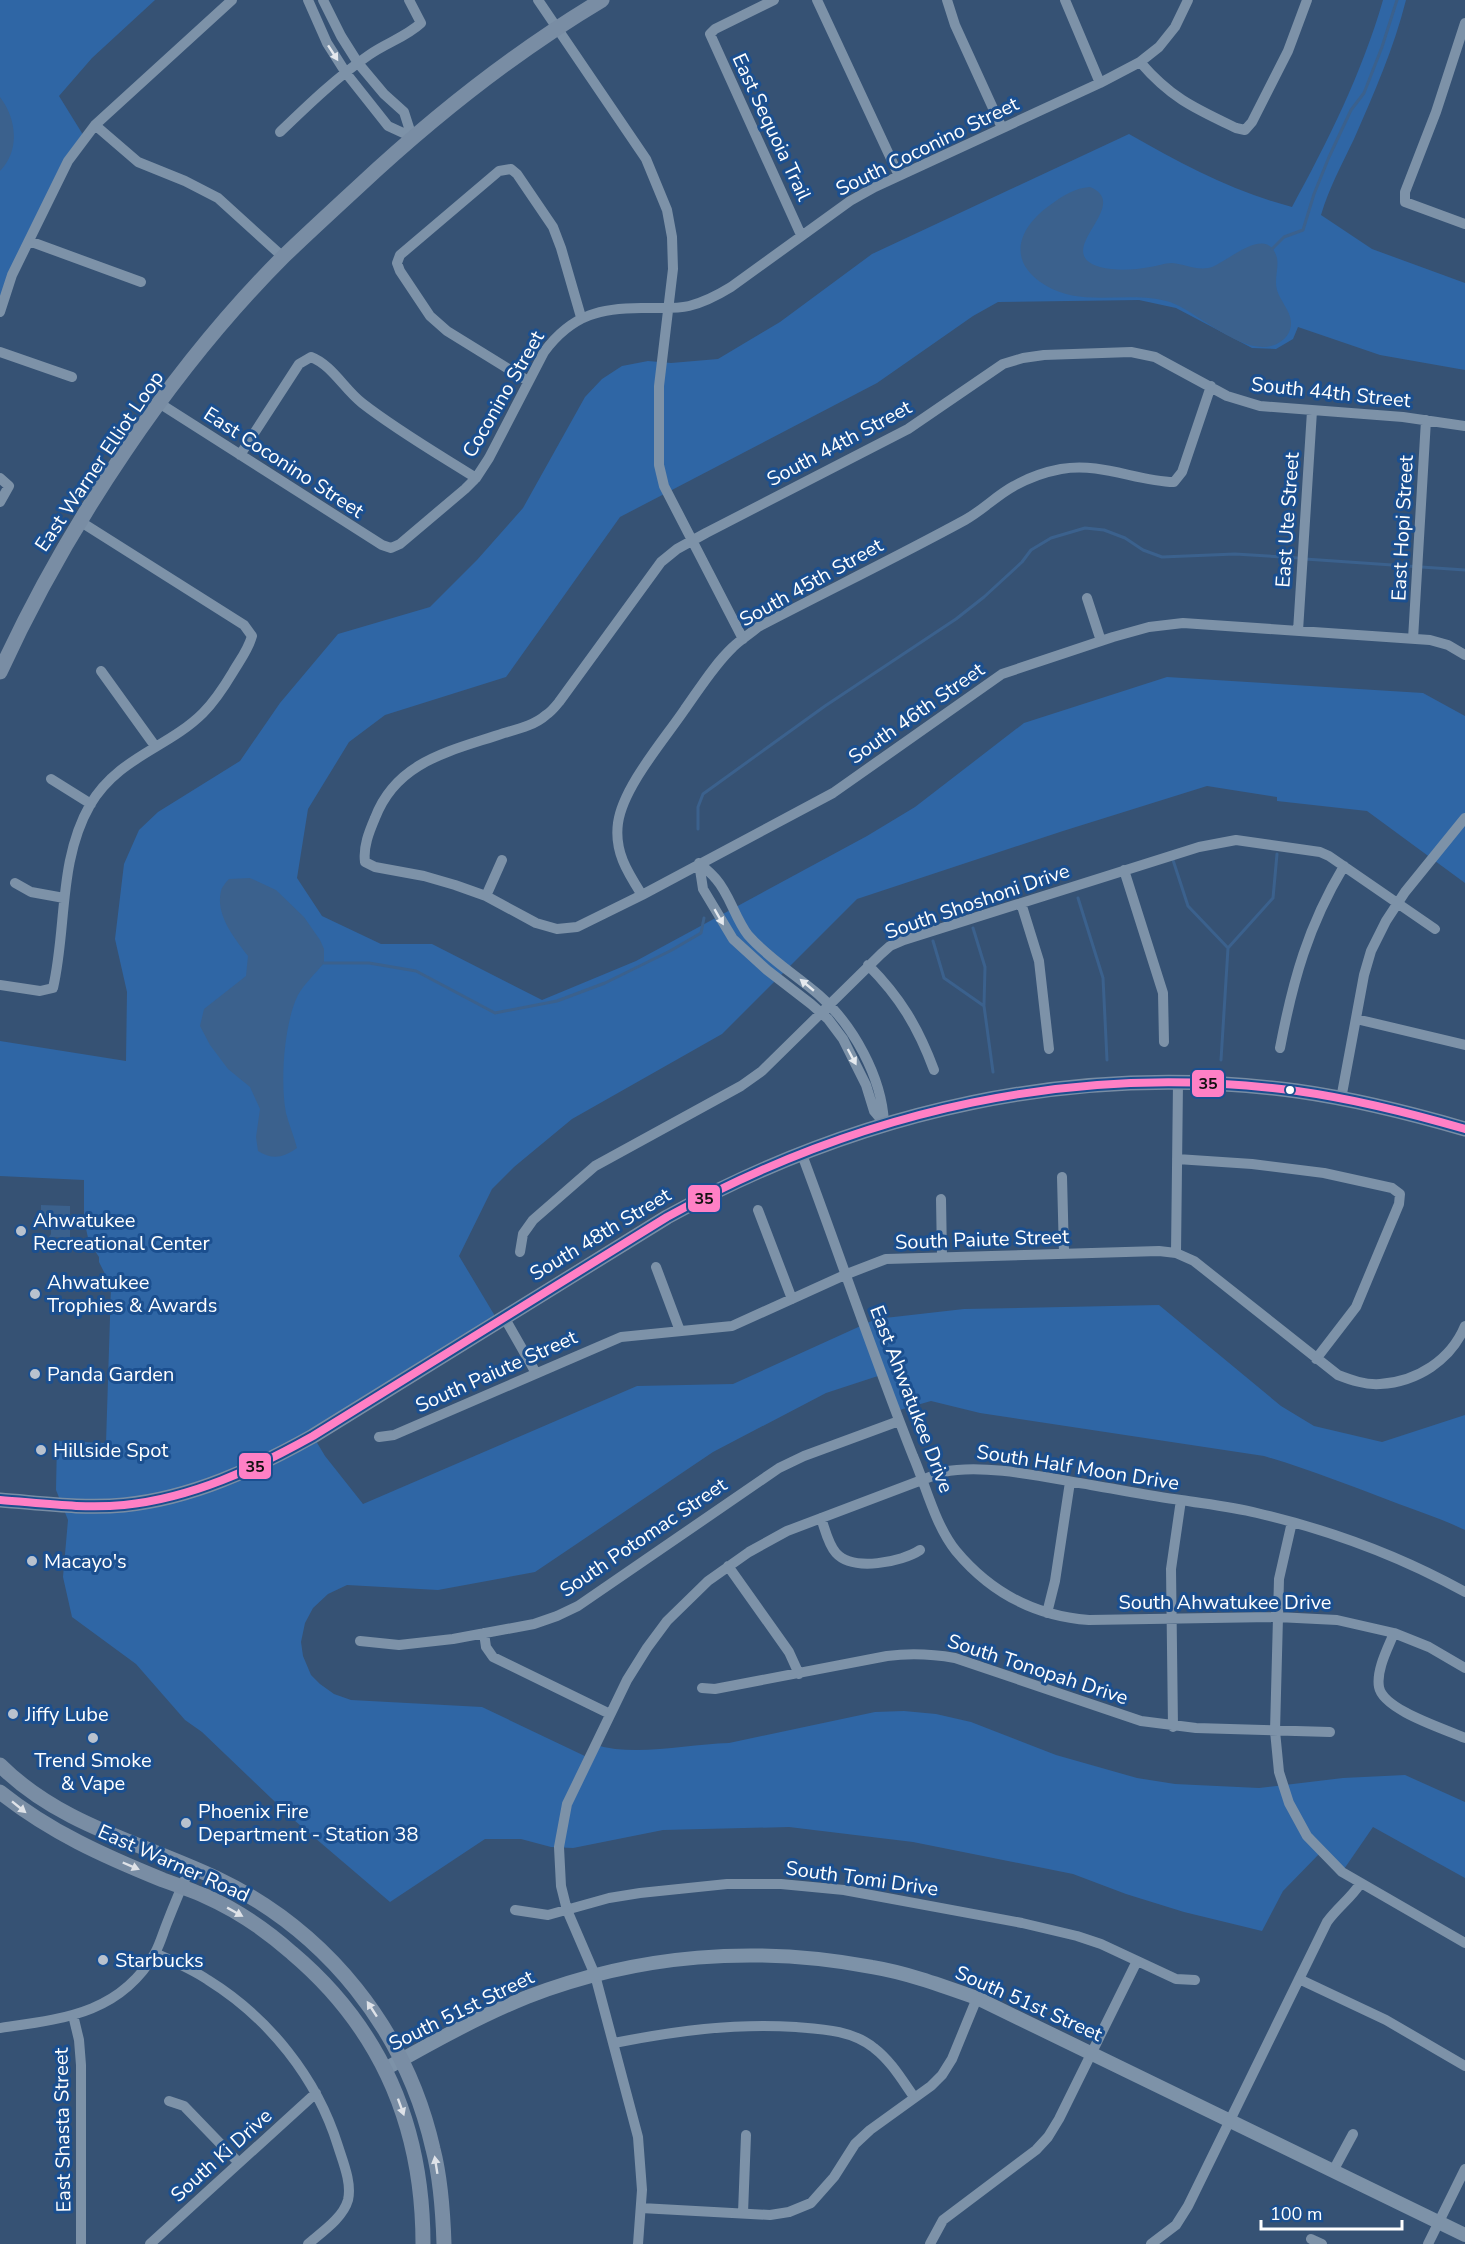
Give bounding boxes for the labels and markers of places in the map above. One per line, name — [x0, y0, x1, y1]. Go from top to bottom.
unlabelled marker — [1284, 1084, 1296, 1096]
place label: Ahwatukee Recreational Center — [33, 1207, 210, 1257]
marker: Ahwatukee Recreational Center — [14, 1224, 28, 1238]
place label: Ahwatukee Trophies & Awards — [47, 1269, 217, 1319]
marker: Ahwatukee Trophies & Awards — [28, 1287, 42, 1301]
place label: Panda Garden — [47, 1361, 174, 1388]
marker: Panda Garden — [28, 1367, 42, 1381]
place label: Hillside Spot — [53, 1437, 169, 1464]
marker: Hillside Spot — [34, 1443, 48, 1457]
place label: Macayo's — [44, 1548, 127, 1575]
marker: Macayo's — [25, 1554, 39, 1568]
place label: Jiffy Lube — [24, 1701, 109, 1728]
marker: Jiffy Lube — [6, 1707, 20, 1721]
marker: Trend Smoke & Vape — [86, 1731, 100, 1745]
place label: Trend Smoke & Vape — [34, 1747, 152, 1797]
place label: Phoenix Fire Department - Station 38 — [198, 1798, 418, 1848]
marker: Phoenix Fire Department - Station 38 — [179, 1816, 193, 1830]
place label: Starbucks — [115, 1947, 204, 1974]
marker: Starbucks — [96, 1953, 110, 1967]

